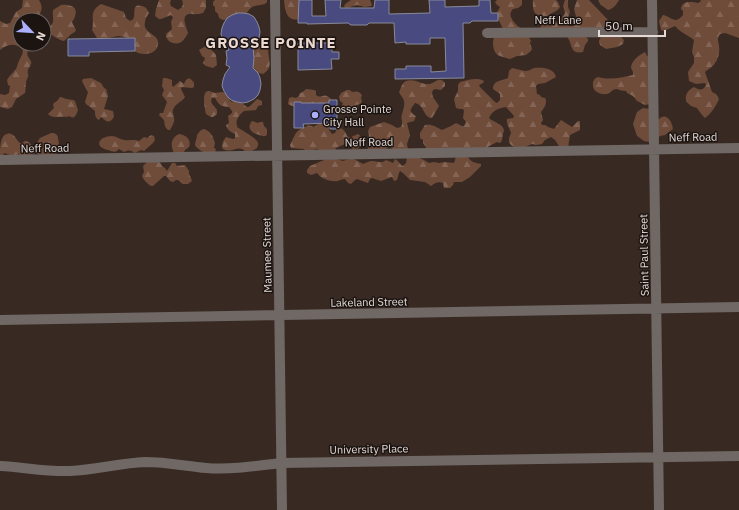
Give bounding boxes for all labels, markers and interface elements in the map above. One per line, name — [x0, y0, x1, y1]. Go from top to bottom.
north arrow — [12, 12, 52, 52]
scale bar — [599, 12, 665, 38]
street label: Neff Lane — [534, 13, 582, 27]
text: 50 m — [605, 18, 633, 33]
text: N — [33, 30, 49, 43]
district label: GROSSE POINTE — [205, 33, 337, 52]
place label: Grosse Pointe City Hall — [323, 102, 392, 129]
marker: Grosse Pointe City Hall — [310, 110, 320, 120]
street label: Neff Road — [668, 130, 718, 144]
street label: Neff Road — [344, 135, 394, 149]
street label: Neff Road — [20, 141, 70, 155]
street label: Saint Paul Street — [636, 214, 652, 296]
street label: Maumee Street — [259, 217, 275, 293]
street label: Lakeland Street — [330, 294, 408, 310]
street label: University Place — [329, 441, 409, 457]

